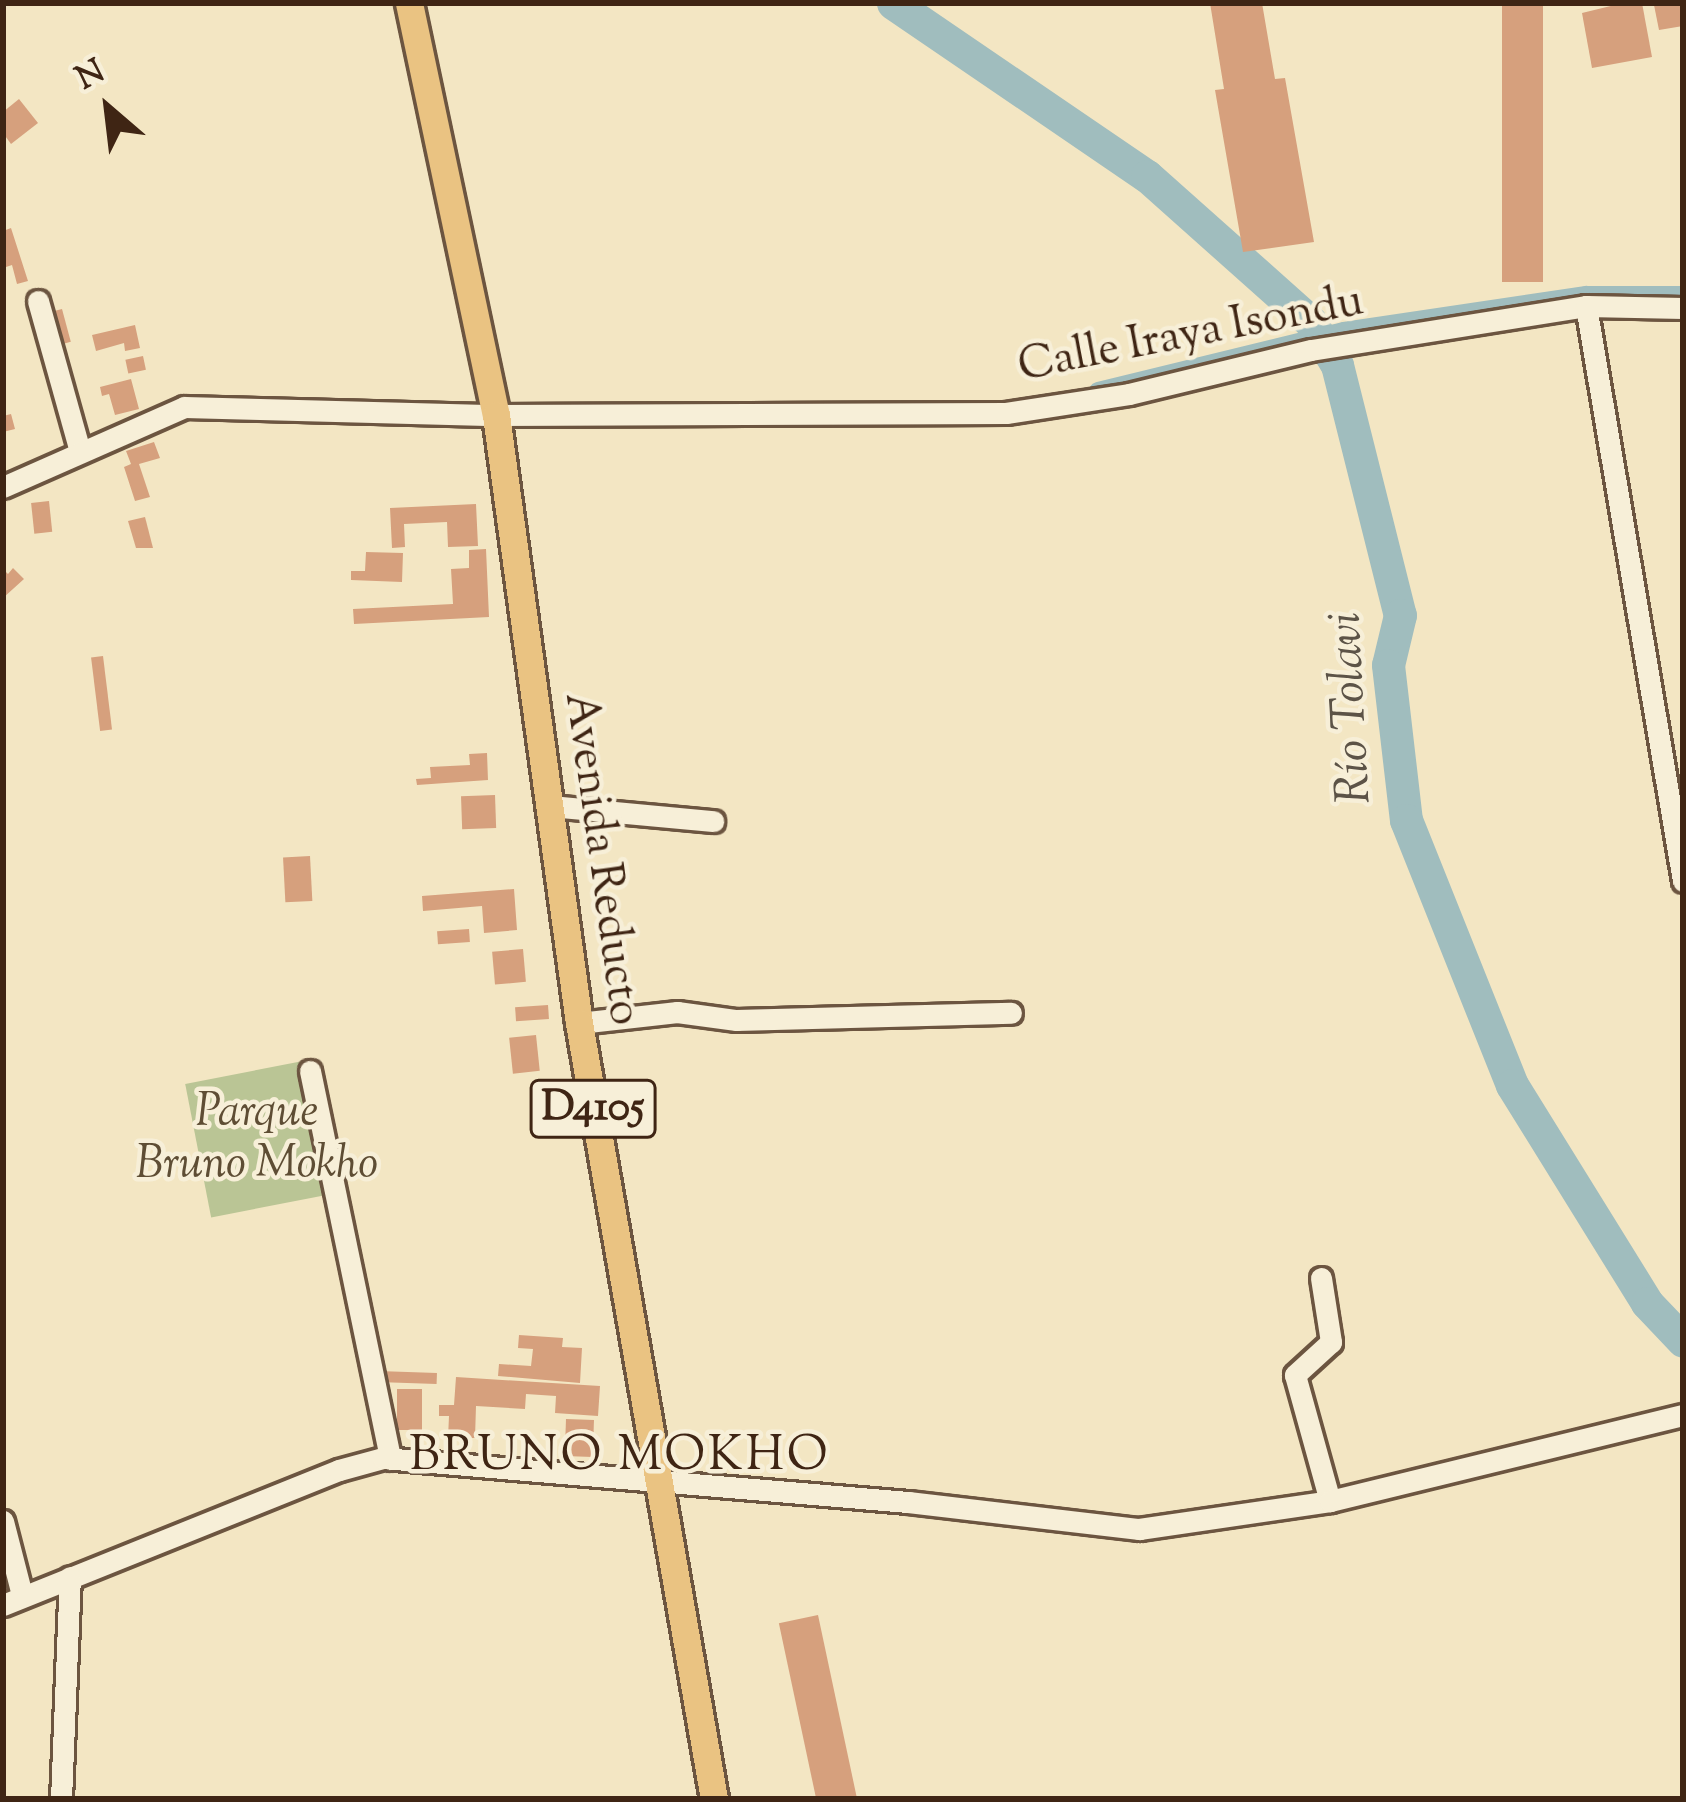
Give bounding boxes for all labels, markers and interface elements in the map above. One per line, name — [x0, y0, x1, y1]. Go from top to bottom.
north arrow — [48, 48, 168, 168]
text: N — [68, 49, 114, 104]
street label: Calle Iraya Isondu — [1014, 276, 1368, 396]
water label: Río Tolavi — [1318, 611, 1386, 805]
street label: Avenida Reducto — [550, 689, 650, 1029]
road number: D4105 — [527, 1073, 659, 1145]
park label: Parque Bruno Mokho — [136, 1087, 378, 1193]
district label: BRUNO MOKHO — [409, 1429, 831, 1487]

